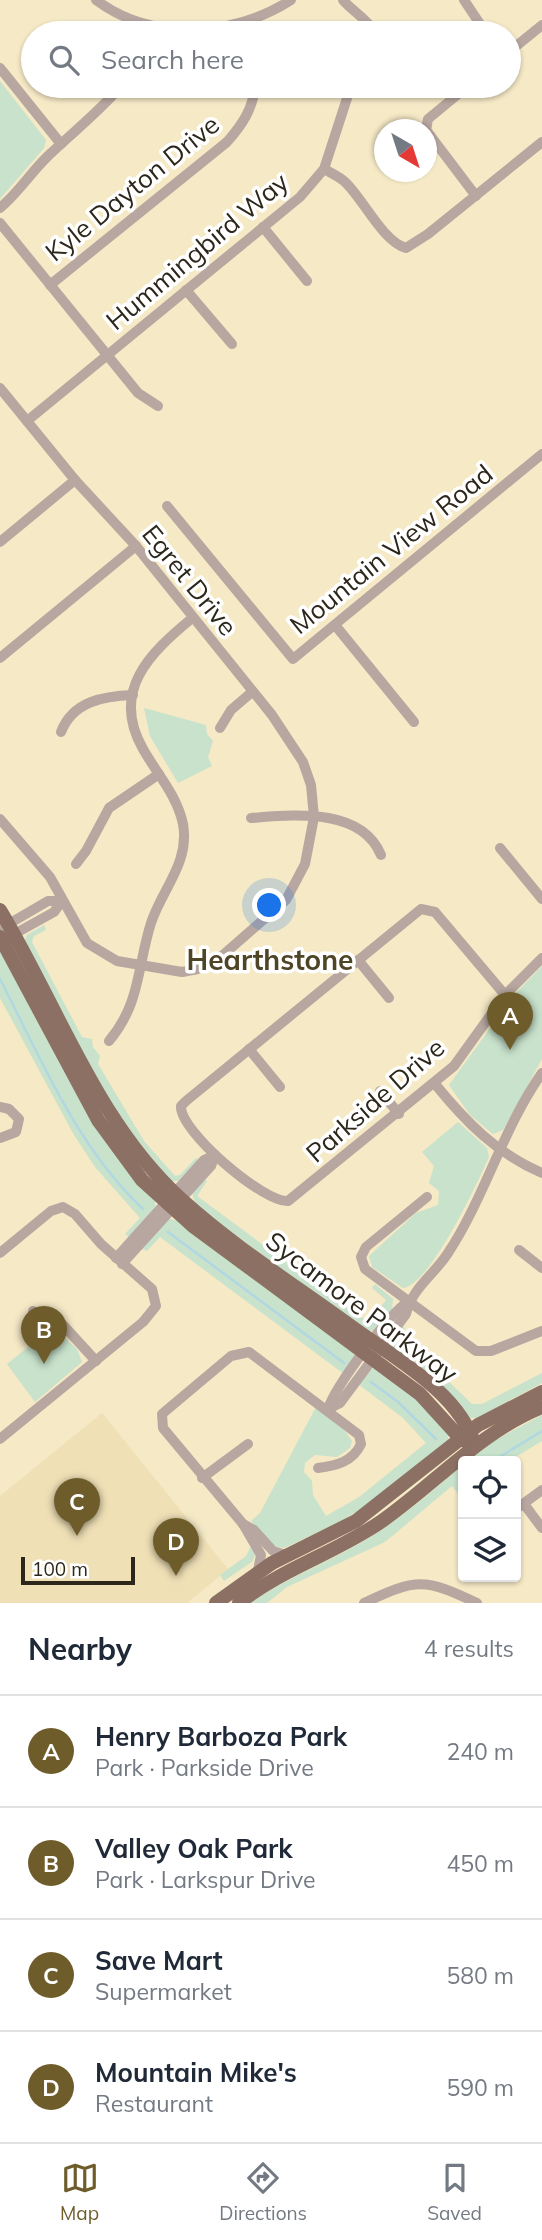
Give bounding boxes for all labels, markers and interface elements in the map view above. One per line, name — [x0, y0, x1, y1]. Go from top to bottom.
search box — [21, 21, 521, 98]
icon: search — [45, 41, 83, 79]
text: Search here — [101, 43, 244, 76]
street label: Kyle Dayton Drive — [38, 108, 226, 268]
north arrow — [374, 119, 437, 182]
street label: Hummingbird Way — [99, 165, 295, 337]
street label: Mountain View Road — [283, 457, 499, 641]
street label: Egret Drive — [135, 518, 245, 642]
your location — [252, 888, 286, 922]
district label: Hearthstone — [187, 942, 353, 977]
pin: A — [487, 992, 533, 1050]
street label: Parkside Drive — [299, 1031, 451, 1169]
street label: Sycamore Parkway — [260, 1224, 465, 1390]
pin: B — [21, 1306, 67, 1364]
map controls — [458, 1456, 521, 1582]
button: locate — [458, 1456, 521, 1519]
pin: C — [54, 1478, 100, 1536]
pin: D — [153, 1518, 199, 1576]
button: layers — [458, 1519, 521, 1582]
scale bar — [21, 1554, 135, 1586]
text: 100 m — [32, 1557, 88, 1581]
text: Nearby — [28, 1630, 132, 1668]
text: 4 results — [424, 1634, 514, 1663]
text: Henry Barboza Park — [95, 1720, 347, 1753]
text: A — [42, 1737, 60, 1766]
text: 240 m — [446, 1737, 514, 1766]
text: Park · Parkside Drive — [95, 1753, 314, 1782]
text: Valley Oak Park — [95, 1832, 293, 1865]
text: B — [43, 1849, 59, 1878]
text: 450 m — [446, 1849, 514, 1878]
text: Park · Larkspur Drive — [95, 1865, 315, 1894]
text: Save Mart — [95, 1944, 223, 1977]
text: C — [43, 1961, 59, 1990]
text: 580 m — [446, 1961, 514, 1990]
text: Supermarket — [95, 1977, 232, 2006]
text: Mountain Mike's — [95, 2056, 297, 2089]
text: D — [42, 2073, 60, 2102]
text: 590 m — [446, 2073, 514, 2102]
text: Restaurant — [95, 2089, 213, 2118]
tab: Map — [60, 2159, 99, 2225]
tab: Directions — [219, 2159, 307, 2225]
tab: Saved — [427, 2159, 482, 2225]

